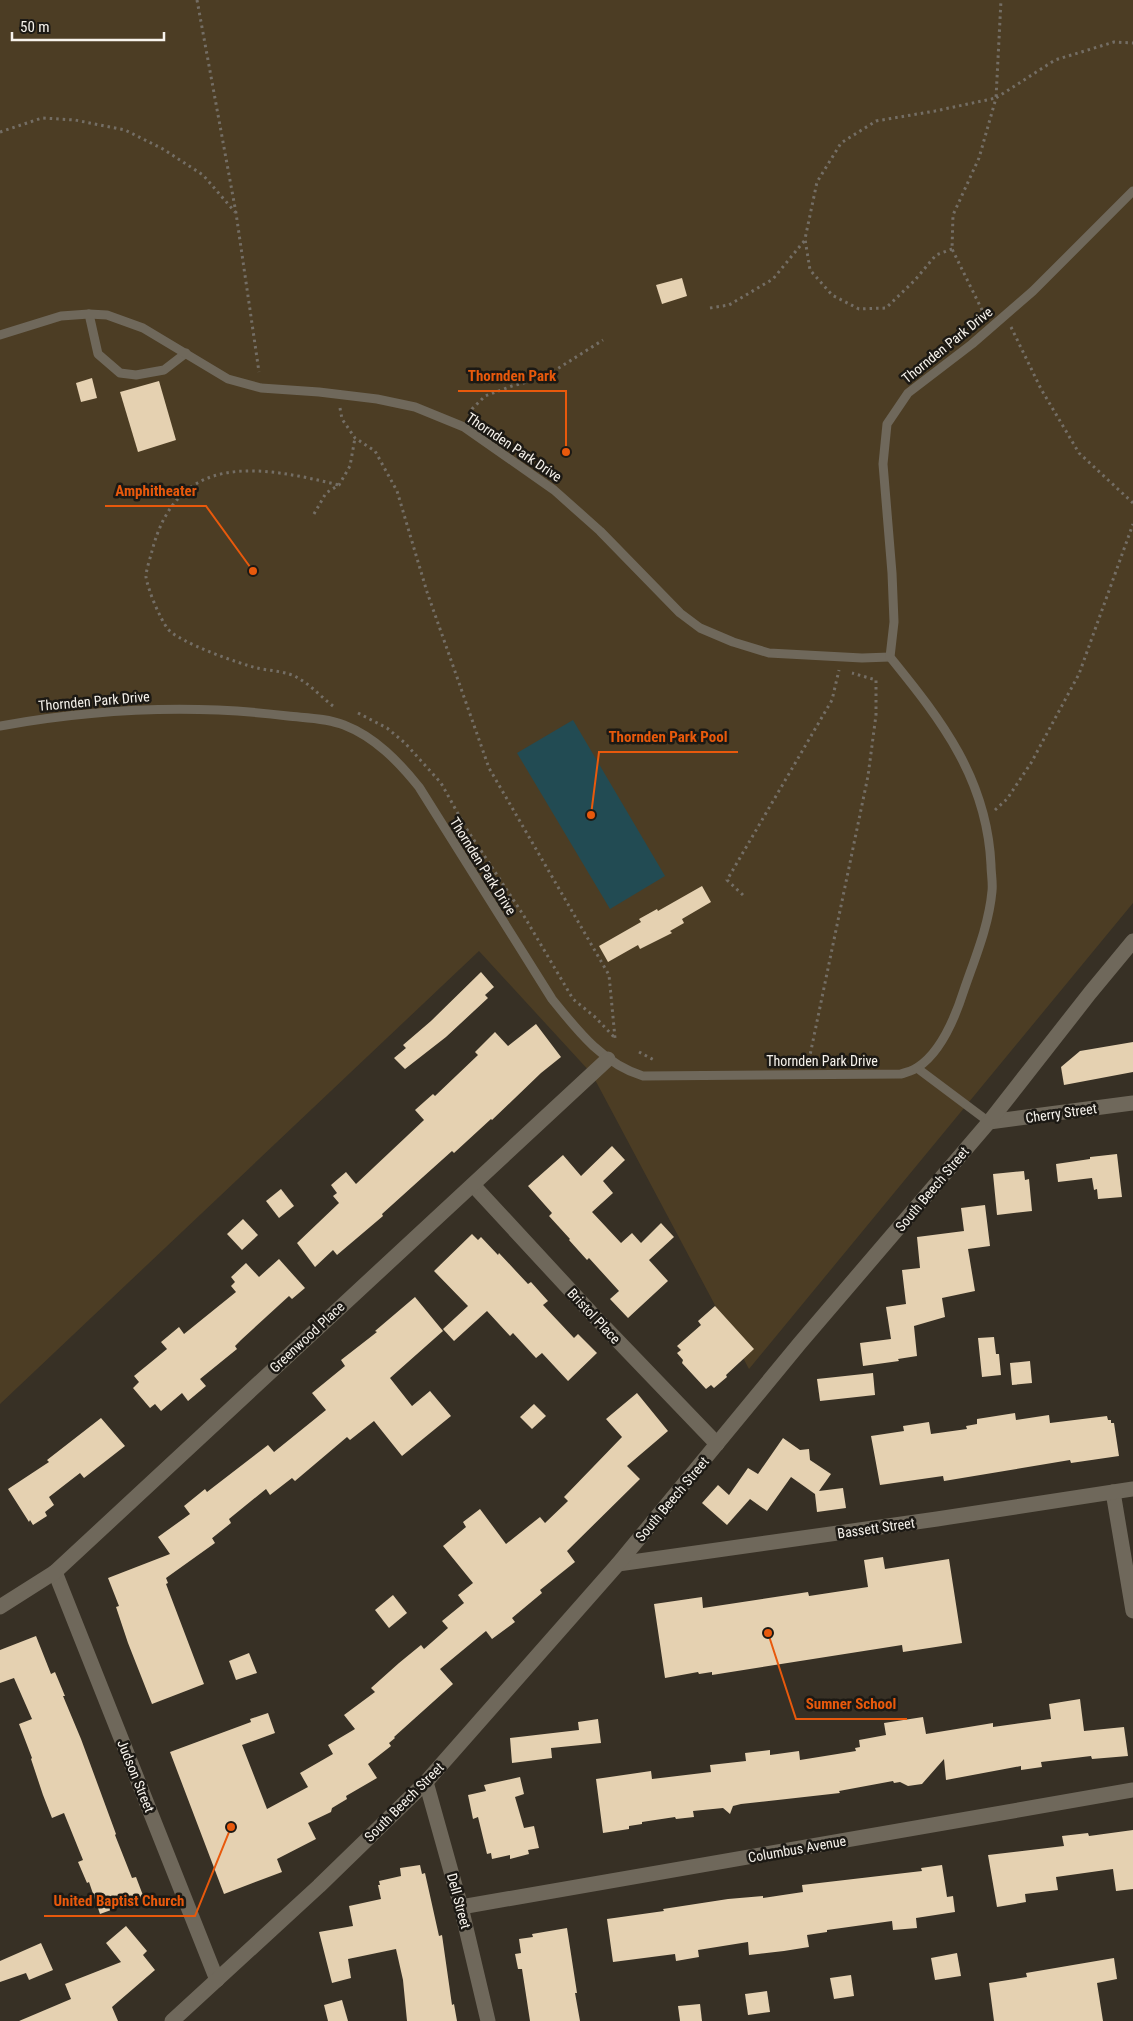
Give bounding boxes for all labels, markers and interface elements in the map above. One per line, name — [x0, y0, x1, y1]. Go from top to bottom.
scale bar — [12, 10, 165, 42]
text: 50 m — [20, 18, 50, 36]
street label: Thornden Park Drive — [899, 303, 996, 386]
callout: Thornden Park — [458, 361, 566, 391]
text: Thornden Park — [468, 367, 557, 385]
street label: Thornden Park Drive — [463, 409, 565, 485]
callout: Amphitheater — [105, 476, 206, 506]
text: Amphitheater — [115, 482, 197, 500]
street label: Thornden Park Drive — [38, 688, 151, 714]
callout: Thornden Park Pool — [599, 722, 738, 752]
text: Thornden Park Pool — [608, 728, 728, 746]
street label: Thornden Park Drive — [447, 814, 520, 918]
street label: Thornden Park Drive — [766, 1053, 878, 1069]
street label: Cherry Street — [1024, 1100, 1098, 1126]
street label: South Beech Street — [892, 1144, 972, 1234]
street label: Bristol Place — [564, 1285, 624, 1347]
street label: Greenwood Place — [266, 1298, 348, 1376]
street label: South Beech Street — [632, 1454, 712, 1544]
street label: Bassett Street — [836, 1515, 916, 1541]
callout: Sumner School — [796, 1689, 907, 1719]
text: Sumner School — [806, 1695, 896, 1713]
street label: Judson Street — [114, 1737, 158, 1815]
street label: South Beech Street — [361, 1759, 447, 1845]
street label: Columbus Avenue — [747, 1832, 848, 1865]
street label: Dell Street — [444, 1871, 474, 1931]
callout: United Baptist Church — [44, 1886, 195, 1916]
text: United Baptist Church — [54, 1892, 184, 1910]

